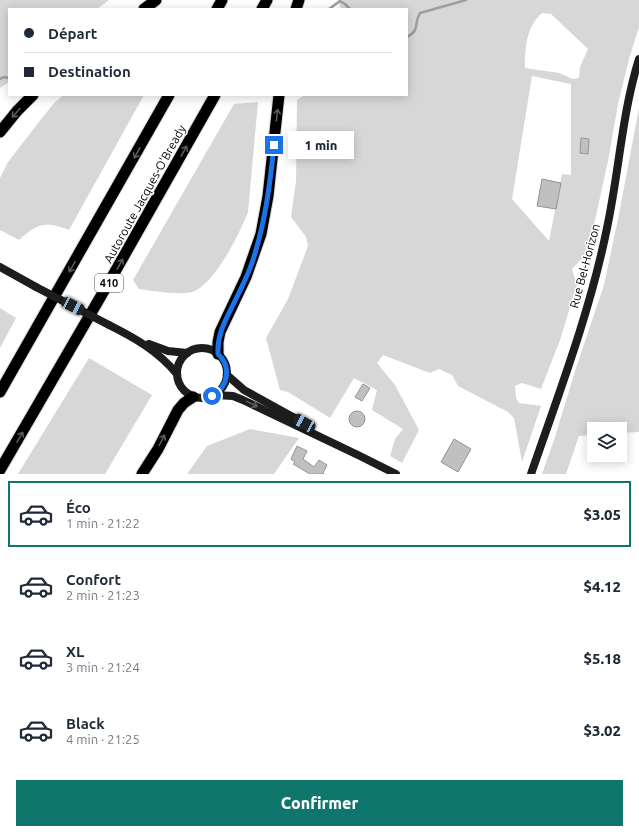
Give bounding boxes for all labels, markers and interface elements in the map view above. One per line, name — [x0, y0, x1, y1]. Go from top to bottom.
text: Départ — [48, 25, 97, 42]
text: Destination — [48, 63, 131, 80]
one-way arrow — [11, 107, 20, 118]
one-way arrow — [273, 109, 281, 122]
street label: Autoroute Jacques-O'Bready — [101, 122, 188, 265]
callout: 1 min — [288, 131, 354, 159]
route end — [265, 136, 283, 154]
text: 1 min — [304, 138, 338, 152]
one-way arrow — [181, 145, 189, 157]
one-way arrow — [132, 147, 140, 159]
street label: Rue Bel-Horizon — [567, 222, 602, 309]
one-way arrow — [117, 258, 125, 270]
one-way arrow — [68, 261, 76, 273]
road number: 410 — [95, 274, 123, 292]
car — [60, 295, 86, 317]
route start — [203, 387, 221, 405]
one-way arrow — [246, 401, 258, 408]
car — [291, 412, 317, 434]
map controls — [587, 422, 627, 462]
button: layers — [587, 422, 627, 462]
one-way arrow — [16, 431, 24, 443]
one-way arrow — [159, 435, 166, 447]
icon: car — [18, 496, 54, 532]
text: Éco — [66, 499, 91, 516]
text: $3.05 — [583, 506, 621, 523]
text: 1 min · 21:22 — [66, 516, 140, 530]
icon: car — [18, 568, 54, 604]
text: Confort — [66, 571, 121, 588]
text: $4.12 — [583, 578, 621, 595]
text: 2 min · 21:23 — [66, 588, 140, 602]
icon: car — [18, 640, 54, 676]
text: XL — [66, 643, 84, 660]
text: $5.18 — [583, 650, 621, 667]
text: 3 min · 21:24 — [66, 660, 140, 674]
icon: car — [18, 712, 54, 748]
text: Black — [66, 715, 105, 732]
text: $3.02 — [583, 722, 621, 739]
text: 4 min · 21:25 — [66, 732, 140, 746]
button: Confirmer — [16, 780, 623, 826]

